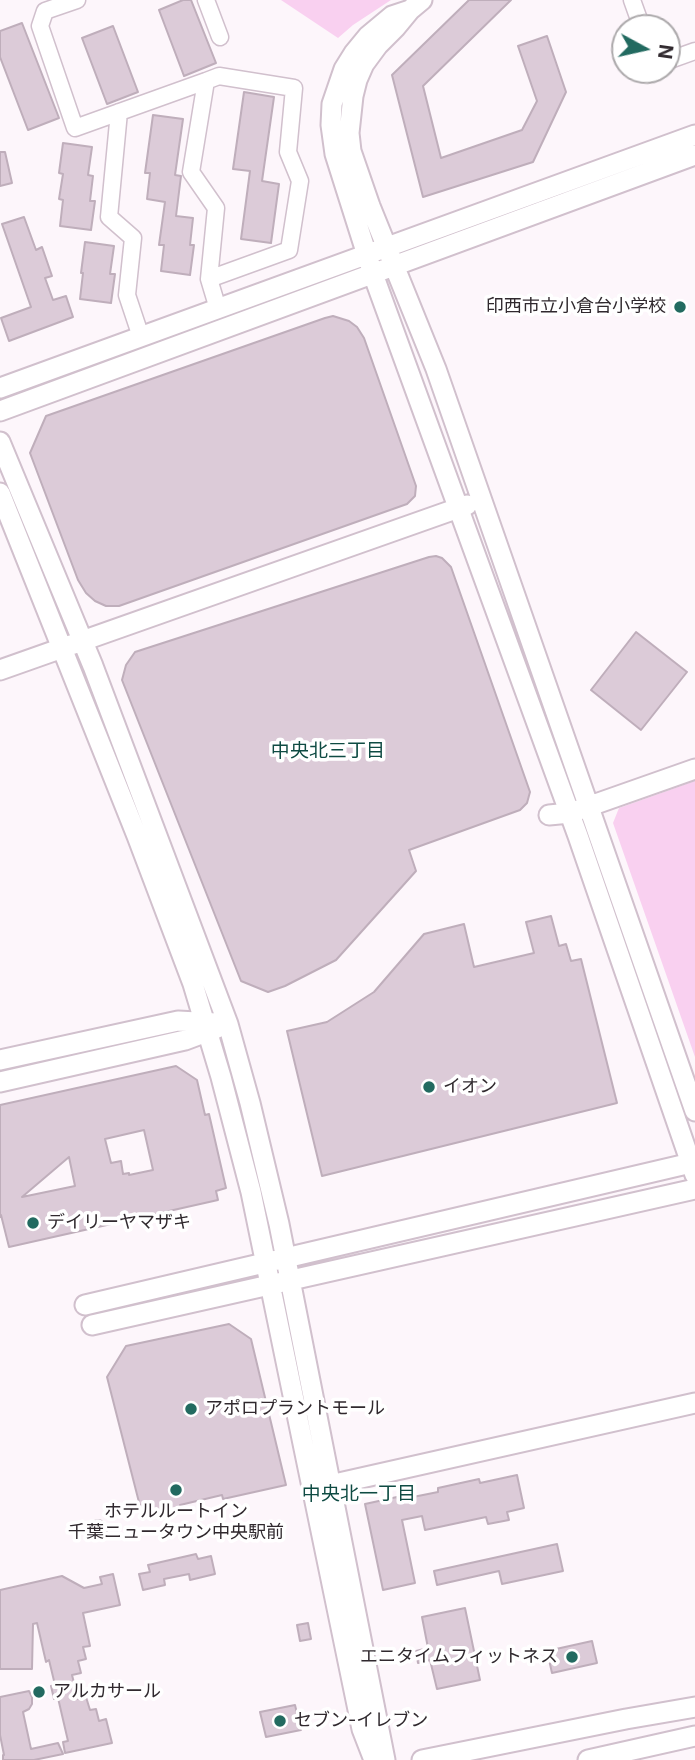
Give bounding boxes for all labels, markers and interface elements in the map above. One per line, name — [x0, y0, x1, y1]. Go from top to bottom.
north arrow — [611, 14, 681, 84]
text: N — [653, 43, 678, 60]
place label: 印西市立小倉台小学校 — [486, 296, 666, 318]
marker: 印西市立小倉台小学校 — [672, 299, 688, 315]
district label: 中央北三丁目 — [271, 740, 385, 762]
place label: イオン — [443, 1076, 497, 1098]
marker: イオン — [421, 1079, 437, 1095]
place label: デイリーヤマザキ — [47, 1212, 191, 1234]
marker: デイリーヤマザキ — [25, 1215, 41, 1231]
place label: アポロプラントモール — [205, 1398, 385, 1420]
marker: アポロプラントモール — [183, 1401, 199, 1417]
marker: ホテルルートイン 千葉ニュータウン中央駅前 — [168, 1482, 184, 1498]
district label: 中央北一丁目 — [302, 1483, 416, 1505]
place label: ホテルルートイン 千葉ニュータウン中央駅前 — [68, 1501, 284, 1544]
place label: エニタイムフィットネス — [360, 1646, 558, 1668]
marker: エニタイムフィットネス — [564, 1649, 580, 1665]
place label: アルカサール — [53, 1681, 161, 1703]
marker: アルカサール — [31, 1684, 47, 1700]
place label: セブン-イレブン — [294, 1710, 428, 1732]
marker: セブン-イレブン — [272, 1713, 288, 1729]

